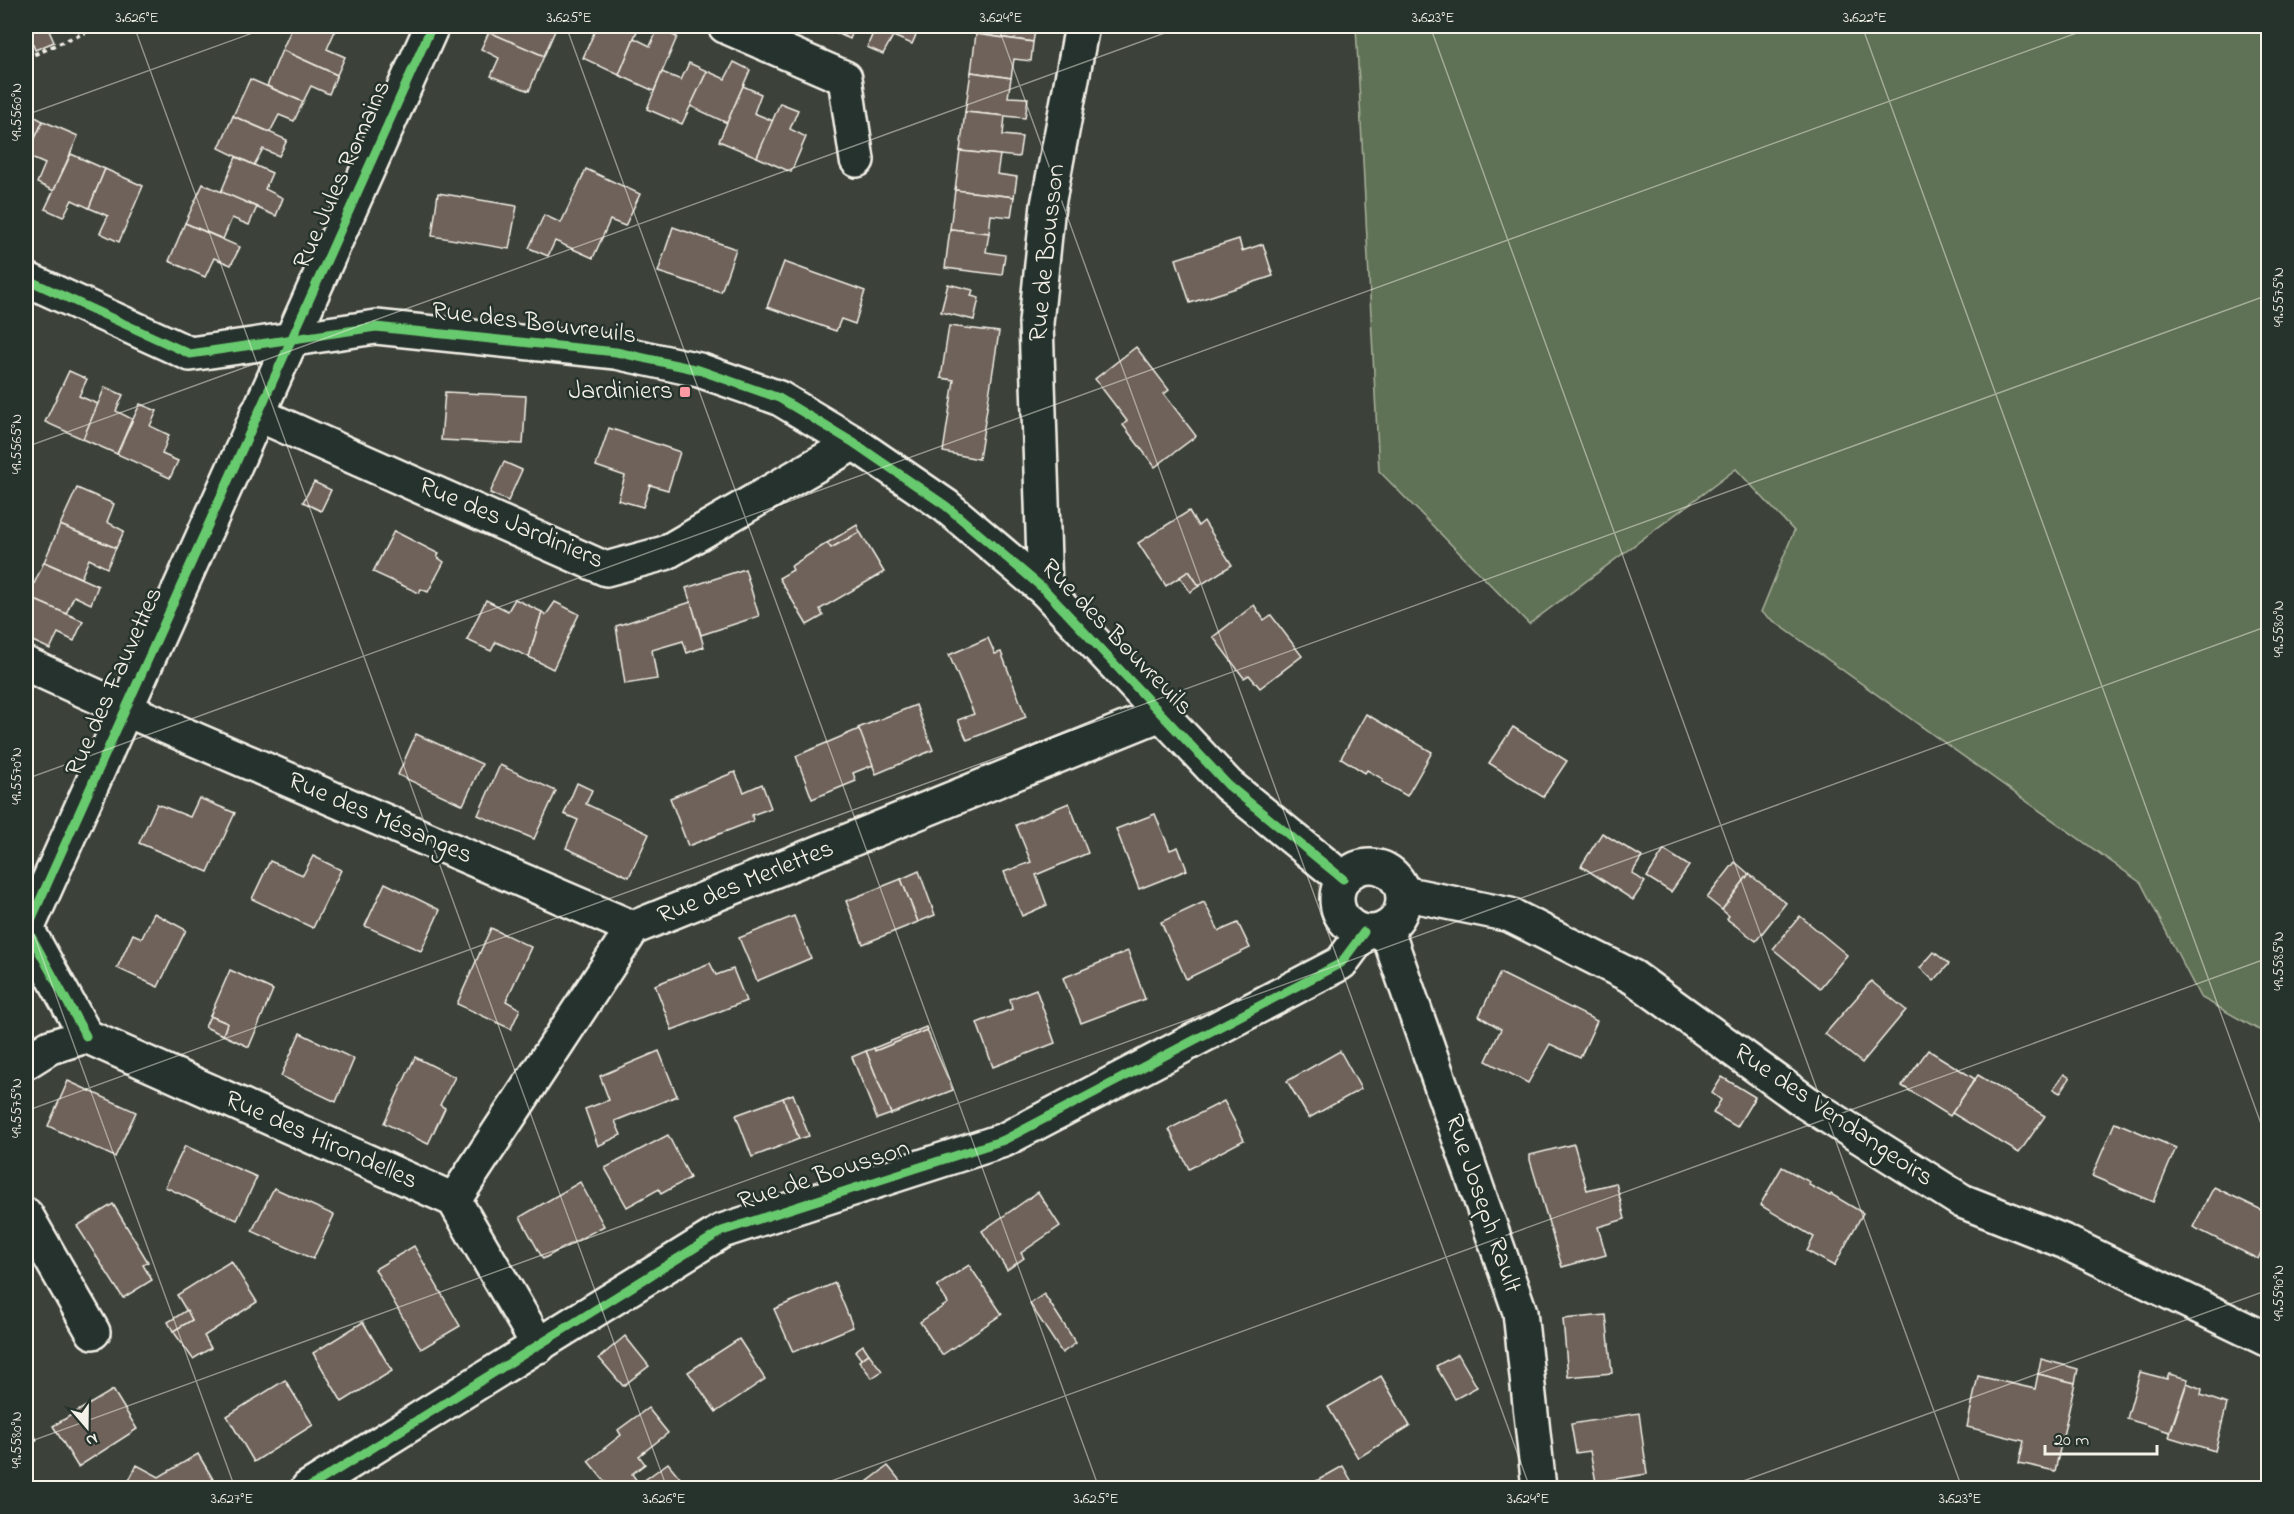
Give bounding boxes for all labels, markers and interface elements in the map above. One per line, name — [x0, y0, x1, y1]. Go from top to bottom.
text: 3.626°E — [115, 7, 159, 29]
text: 3.625°E — [546, 7, 592, 29]
text: 3.624°E — [980, 7, 1022, 29]
text: 3.623°E — [1412, 7, 1454, 29]
text: 3.622°E — [1843, 7, 1887, 29]
street label: Rue Jules Romains — [284, 74, 402, 276]
text: 49.5560°N — [6, 83, 28, 141]
street label: Rue de Bousson — [1020, 162, 1076, 344]
text: 49.5575°N — [2268, 267, 2290, 327]
street label: Rue des Bouvreuils — [429, 293, 639, 355]
place label: Jardiniers — [568, 373, 673, 411]
marker: Jardiniers — [678, 385, 692, 399]
text: 49.5565°N — [6, 414, 28, 474]
street label: Rue des Jardiniers — [413, 468, 609, 580]
street label: Rue des Bouvreuils — [1031, 551, 1201, 725]
street label: Rue des Fauvettes — [56, 581, 174, 783]
text: 49.5580°N — [2268, 600, 2290, 658]
text: 49.5570°N — [6, 747, 28, 805]
street label: Rue des Mésanges — [282, 763, 478, 875]
street label: Rue des Merlettes — [652, 830, 840, 936]
text: 49.5585°N — [2268, 931, 2290, 991]
street label: Rue des Vendangeoirs — [1725, 1035, 1941, 1197]
text: 49.5575°N — [6, 1078, 28, 1138]
street label: Rue des Hirondelles — [219, 1081, 423, 1201]
street label: Rue Joseph Rault — [1434, 1109, 1530, 1299]
street label: Rue de Bousson — [733, 1130, 915, 1222]
text: 49.5590°N — [2268, 1265, 2290, 1321]
north arrow — [57, 1397, 117, 1457]
text: 49.5580°N — [6, 1411, 28, 1469]
scale bar — [2045, 1418, 2158, 1456]
text: N — [82, 1426, 101, 1452]
text: 20 m — [2054, 1428, 2089, 1454]
text: 3.627°E — [211, 1488, 253, 1510]
text: 3.626°E — [642, 1488, 686, 1510]
text: 3.625°E — [1073, 1488, 1119, 1510]
text: 3.624°E — [1507, 1488, 1549, 1510]
text: 3.623°E — [1939, 1488, 1981, 1510]

